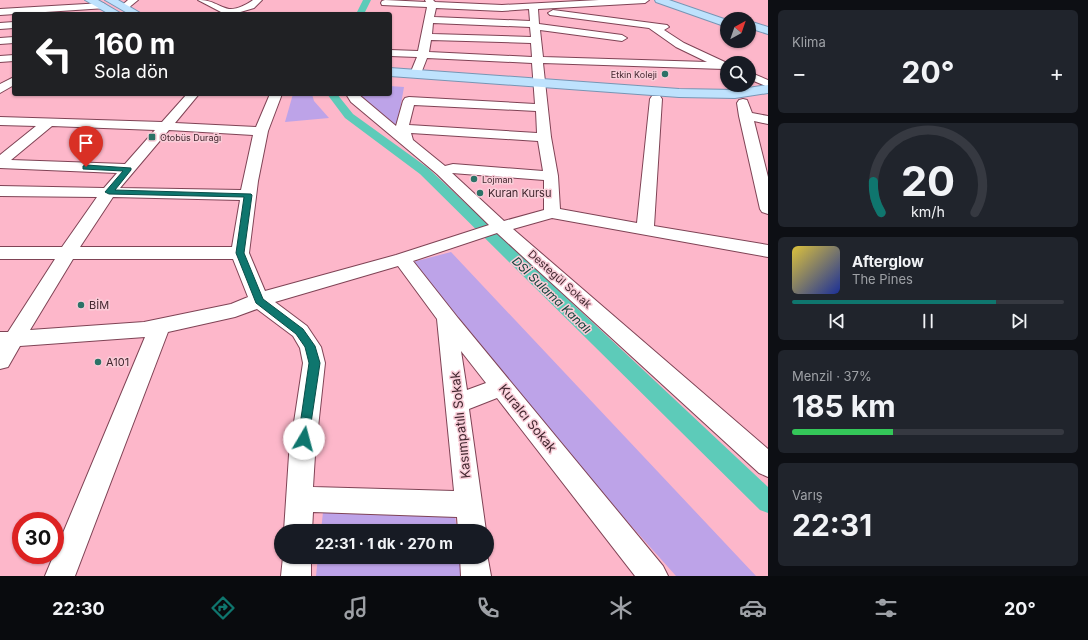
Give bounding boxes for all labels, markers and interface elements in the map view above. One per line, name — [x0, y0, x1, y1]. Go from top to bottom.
north arrow — [720, 12, 756, 48]
map controls — [720, 12, 756, 92]
text: 160 m — [94, 27, 175, 61]
icon: left — [28, 28, 80, 80]
text: Klima — [792, 34, 826, 50]
text: 20° — [902, 54, 954, 90]
button: search — [720, 56, 756, 92]
text: − — [792, 60, 807, 86]
text: + — [1049, 60, 1064, 86]
text: Sola dön — [94, 61, 168, 82]
place label: Etkin Koleji — [611, 69, 657, 80]
marker: Etkin Koleji — [660, 69, 670, 79]
pin — [69, 126, 103, 167]
icon: arrive — [75, 132, 97, 154]
marker: Otobüs Durağı — [147, 132, 157, 142]
place label: Otobüs Durağı — [160, 132, 221, 143]
text: 20 — [901, 156, 955, 206]
marker: Lojman — [469, 174, 479, 184]
place label: Lojman — [482, 174, 513, 185]
place label: Kuran Kursu — [488, 186, 551, 200]
marker: Kuran Kursu — [475, 188, 485, 198]
text: km/h — [911, 203, 945, 220]
street label: Destegül Sokak — [525, 247, 595, 311]
text: Afterglow — [852, 252, 924, 271]
water label: DSİ Sulama Kanalı — [509, 253, 595, 337]
text: The Pines — [852, 271, 913, 287]
place label: BİM — [89, 298, 109, 312]
marker: BİM — [76, 300, 86, 310]
icon: previous — [826, 310, 848, 332]
icon: pause — [917, 310, 939, 332]
icon: next — [1008, 310, 1030, 332]
place label: A101 — [106, 355, 129, 369]
marker: A101 — [93, 357, 103, 367]
text: Menzil · 37% — [792, 368, 872, 384]
street label: Kasımpatılı Sokak — [446, 371, 474, 479]
street label: Kuralcı Sokak — [496, 381, 560, 455]
text: 185 km — [792, 388, 896, 424]
position arrow — [283, 418, 325, 460]
text: Varış — [792, 487, 823, 503]
text: 22:31 — [792, 507, 872, 543]
speed limit sign: 30 — [12, 512, 64, 564]
text: 22:31 · 1 dk · 270 m — [315, 534, 453, 553]
icon: directions — [209, 594, 237, 622]
icon: music — [342, 594, 370, 622]
icon: phone — [474, 594, 502, 622]
icon: climate — [607, 594, 635, 622]
icon: car — [739, 594, 767, 622]
icon: filters — [872, 594, 900, 622]
text: 22:30 — [52, 598, 105, 619]
text: 20° — [1004, 598, 1036, 619]

